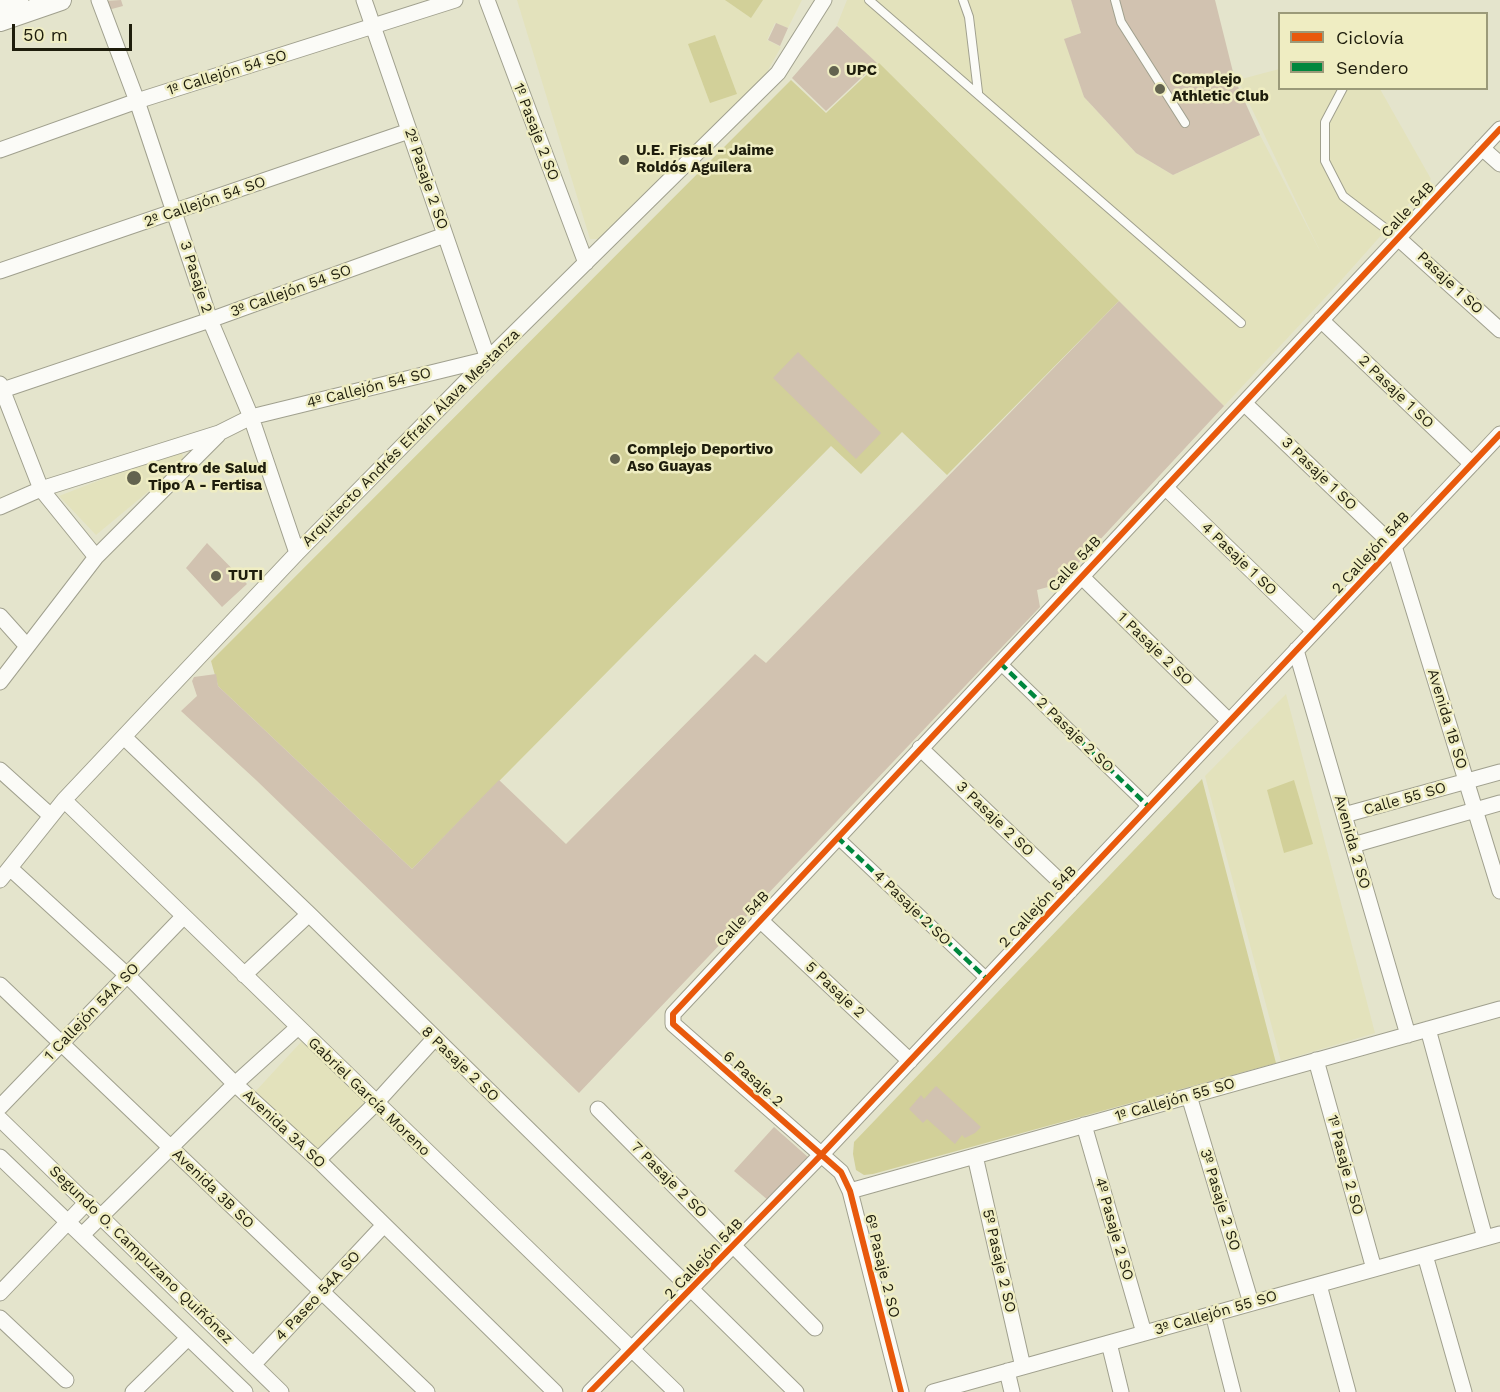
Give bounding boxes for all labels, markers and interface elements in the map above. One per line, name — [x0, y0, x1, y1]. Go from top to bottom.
scale bar — [15, 12, 135, 50]
legend — [1278, 12, 1488, 90]
text: 50 m — [23, 24, 68, 45]
text: Ciclovía — [1336, 27, 1404, 48]
street label: 1º Callejón 54 SO — [165, 46, 289, 100]
text: Sendero — [1336, 57, 1409, 78]
place label: UPC — [846, 62, 877, 80]
marker: UPC — [827, 64, 841, 78]
place label: Complejo Athletic Club — [1172, 71, 1269, 106]
street label: 1º Pasaje 2 SO — [509, 81, 563, 183]
marker: Complejo Athletic Club — [1153, 82, 1167, 96]
street label: 2º Pasaje 2 SO — [400, 126, 452, 232]
place label: U.E. Fiscal - Jaime Roldós Aguilera — [636, 142, 774, 177]
marker: U.E. Fiscal - Jaime Roldós Aguilera — [617, 153, 631, 167]
street label: 2º Callejón 54 SO — [142, 173, 268, 231]
street label: Calle 54B — [1378, 178, 1438, 242]
street label: 3 Pasaje 2 — [176, 239, 216, 315]
street label: Pasaje 1 SO — [1413, 248, 1487, 318]
street label: 3º Callejón 54 SO — [228, 261, 354, 321]
street label: Arquitecto Andrés Efraín Álava Mestanza — [299, 326, 523, 550]
street label: 2 Pasaje 1 SO — [1355, 352, 1437, 432]
street label: 4º Callejón 54 SO — [305, 364, 433, 412]
street label: 3 Pasaje 1 SO — [1278, 434, 1360, 514]
place label: Complejo Deportivo Aso Guayas — [627, 441, 773, 476]
marker: Complejo Deportivo Aso Guayas — [608, 452, 622, 466]
place label: Centro de Salud Tipo A - Fertisa — [148, 460, 267, 495]
marker: Centro de Salud Tipo A - Fertisa — [125, 469, 143, 487]
street label: 2 Callejón 54B — [1328, 508, 1414, 598]
street label: 4 Pasaje 1 SO — [1198, 519, 1280, 599]
street label: Calle 54B — [1045, 532, 1105, 596]
place label: TUTI — [228, 567, 263, 585]
marker: TUTI — [209, 569, 223, 583]
street label: 1 Pasaje 2 SO — [1114, 609, 1196, 689]
street label: Avenida 1B SO — [1423, 667, 1471, 771]
street label: 2 Pasaje 2 SO — [1033, 694, 1117, 776]
street label: 3 Pasaje 2 SO — [953, 778, 1037, 860]
street label: Calle 55 SO — [1362, 779, 1448, 819]
street label: Avenida 2 SO — [1330, 793, 1374, 891]
street label: 2 Callejón 54B — [995, 862, 1081, 952]
street label: 4 Pasaje 2 SO — [870, 867, 954, 949]
street label: Calle 54B — [713, 887, 773, 951]
street label: 5 Pasaje 2 — [802, 958, 868, 1022]
street label: 1 Callejón 54A SO — [41, 959, 143, 1065]
street label: 8 Pasaje 2 SO — [417, 1022, 503, 1106]
street label: Gabriel García Moreno — [304, 1034, 434, 1160]
street label: 6 Pasaje 2 — [719, 1047, 787, 1111]
street label: 1º Callejón 55 SO — [1113, 1074, 1237, 1126]
street label: Avenida 3A SO — [239, 1086, 329, 1172]
street label: 1º Pasaje 2 SO — [1323, 1113, 1367, 1217]
street label: 7 Pasaje 2 SO — [627, 1138, 711, 1222]
street label: Avenida 3B SO — [168, 1145, 258, 1233]
street label: 3º Pasaje 2 SO — [1196, 1147, 1244, 1253]
street label: Segundo O. Campuzano Quiñónez — [45, 1162, 237, 1348]
street label: 4º Pasaje 2 SO — [1091, 1175, 1137, 1283]
street label: 5º Pasaje 2 SO — [978, 1207, 1020, 1315]
street label: 6º Pasaje 2 SO — [860, 1212, 904, 1320]
street label: 2 Callejón 54B — [661, 1215, 747, 1303]
street label: 4 Paseo 54A SO — [272, 1247, 364, 1345]
street label: 3º Callejón 55 SO — [1153, 1287, 1279, 1339]

